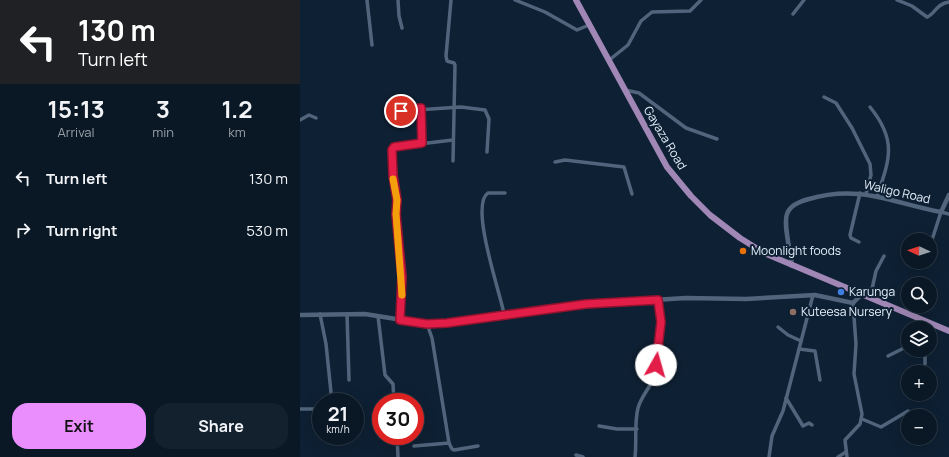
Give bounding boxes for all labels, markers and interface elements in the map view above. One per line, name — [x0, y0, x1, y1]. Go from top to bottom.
text: 130 m — [78, 11, 156, 49]
icon: left — [12, 16, 64, 68]
text: Turn left — [78, 47, 148, 71]
text: 15:13 — [47, 92, 105, 125]
text: 3 — [156, 92, 170, 125]
text: 1.2 — [221, 92, 253, 125]
pin — [384, 94, 418, 128]
icon: arrive — [390, 100, 412, 122]
street label: Gayaza Road — [640, 103, 691, 173]
text: Arrival — [58, 123, 95, 141]
text: min — [152, 123, 174, 141]
text: km — [228, 123, 246, 141]
icon: left — [12, 167, 34, 189]
text: Turn left — [46, 168, 108, 189]
text: 130 m — [249, 168, 288, 189]
street label: Waligo Road — [862, 176, 932, 207]
icon: right — [12, 219, 34, 241]
text: Turn right — [46, 220, 117, 241]
text: 530 m — [246, 220, 288, 241]
north arrow — [901, 233, 937, 269]
map controls — [901, 233, 937, 445]
place label: Moonlight foods — [751, 242, 841, 259]
marker: Moonlight foods — [738, 246, 748, 256]
button: search — [901, 277, 937, 313]
place label: Karunga — [849, 283, 895, 300]
marker: Karunga — [836, 287, 846, 297]
place label: Kuteesa Nursery — [801, 303, 893, 320]
marker: Kuteesa Nursery — [788, 307, 798, 317]
button: layers — [901, 321, 937, 357]
position arrow — [635, 344, 677, 386]
button: + — [901, 365, 937, 401]
speed limit sign: 30 — [372, 393, 424, 445]
text: 21 — [328, 400, 348, 427]
button: Exit — [12, 403, 146, 449]
button: Share — [154, 403, 288, 449]
button: − — [901, 409, 937, 445]
text: km/h — [326, 422, 350, 436]

